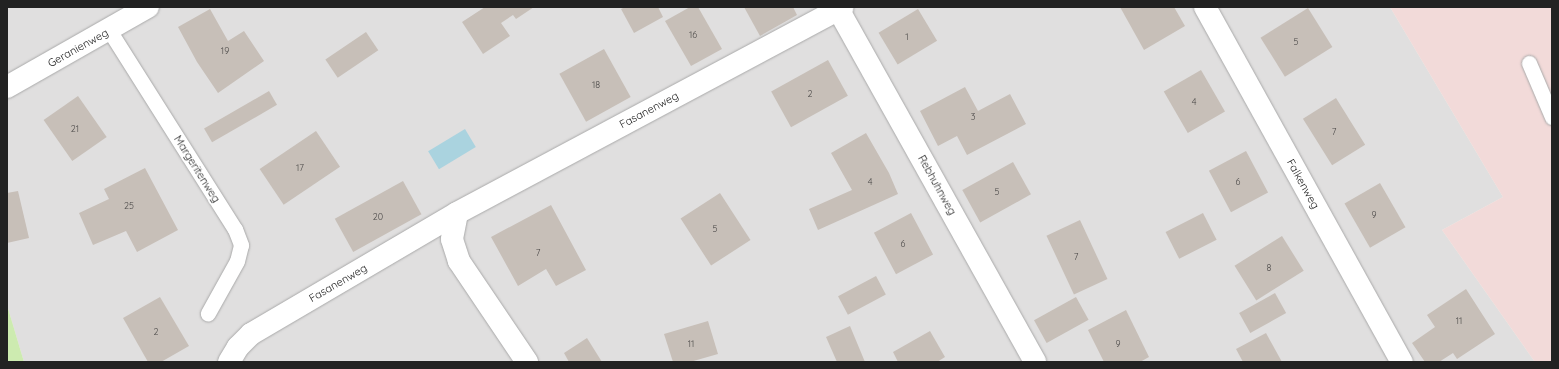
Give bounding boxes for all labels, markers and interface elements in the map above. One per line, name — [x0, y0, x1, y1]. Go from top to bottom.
street label: Geranienweg — [45, 26, 111, 70]
house number: 16 — [689, 30, 697, 40]
house number: 1 — [905, 32, 909, 42]
house number: 5 — [1294, 37, 1298, 47]
house number: 19 — [221, 46, 229, 56]
house number: 18 — [592, 80, 600, 90]
street label: Fasanenweg — [617, 89, 681, 131]
house number: 2 — [808, 89, 812, 99]
house number: 4 — [1192, 97, 1196, 107]
house number: 3 — [971, 112, 975, 122]
house number: 21 — [71, 124, 79, 134]
house number: 7 — [1332, 127, 1336, 137]
street label: Margeritenweg — [171, 133, 223, 205]
street label: Rebhuhnweg — [915, 153, 959, 217]
street label: Falkenweg — [1284, 157, 1322, 211]
house number: 17 — [296, 163, 304, 173]
house number: 4 — [868, 177, 872, 187]
house number: 6 — [1236, 177, 1240, 187]
house number: 5 — [995, 187, 999, 197]
house number: 25 — [124, 201, 134, 211]
house number: 9 — [1371, 210, 1377, 220]
house number: 20 — [373, 212, 383, 222]
house number: 5 — [713, 224, 717, 234]
house number: 6 — [901, 239, 905, 249]
house number: 7 — [536, 248, 540, 258]
house number: 7 — [1074, 252, 1078, 262]
street label: Fasanenweg — [307, 261, 369, 305]
house number: 8 — [1267, 263, 1271, 273]
house number: 11 — [1456, 316, 1462, 326]
house number: 2 — [154, 327, 158, 337]
house number: 11 — [688, 339, 694, 349]
house number: 9 — [1115, 339, 1121, 349]

